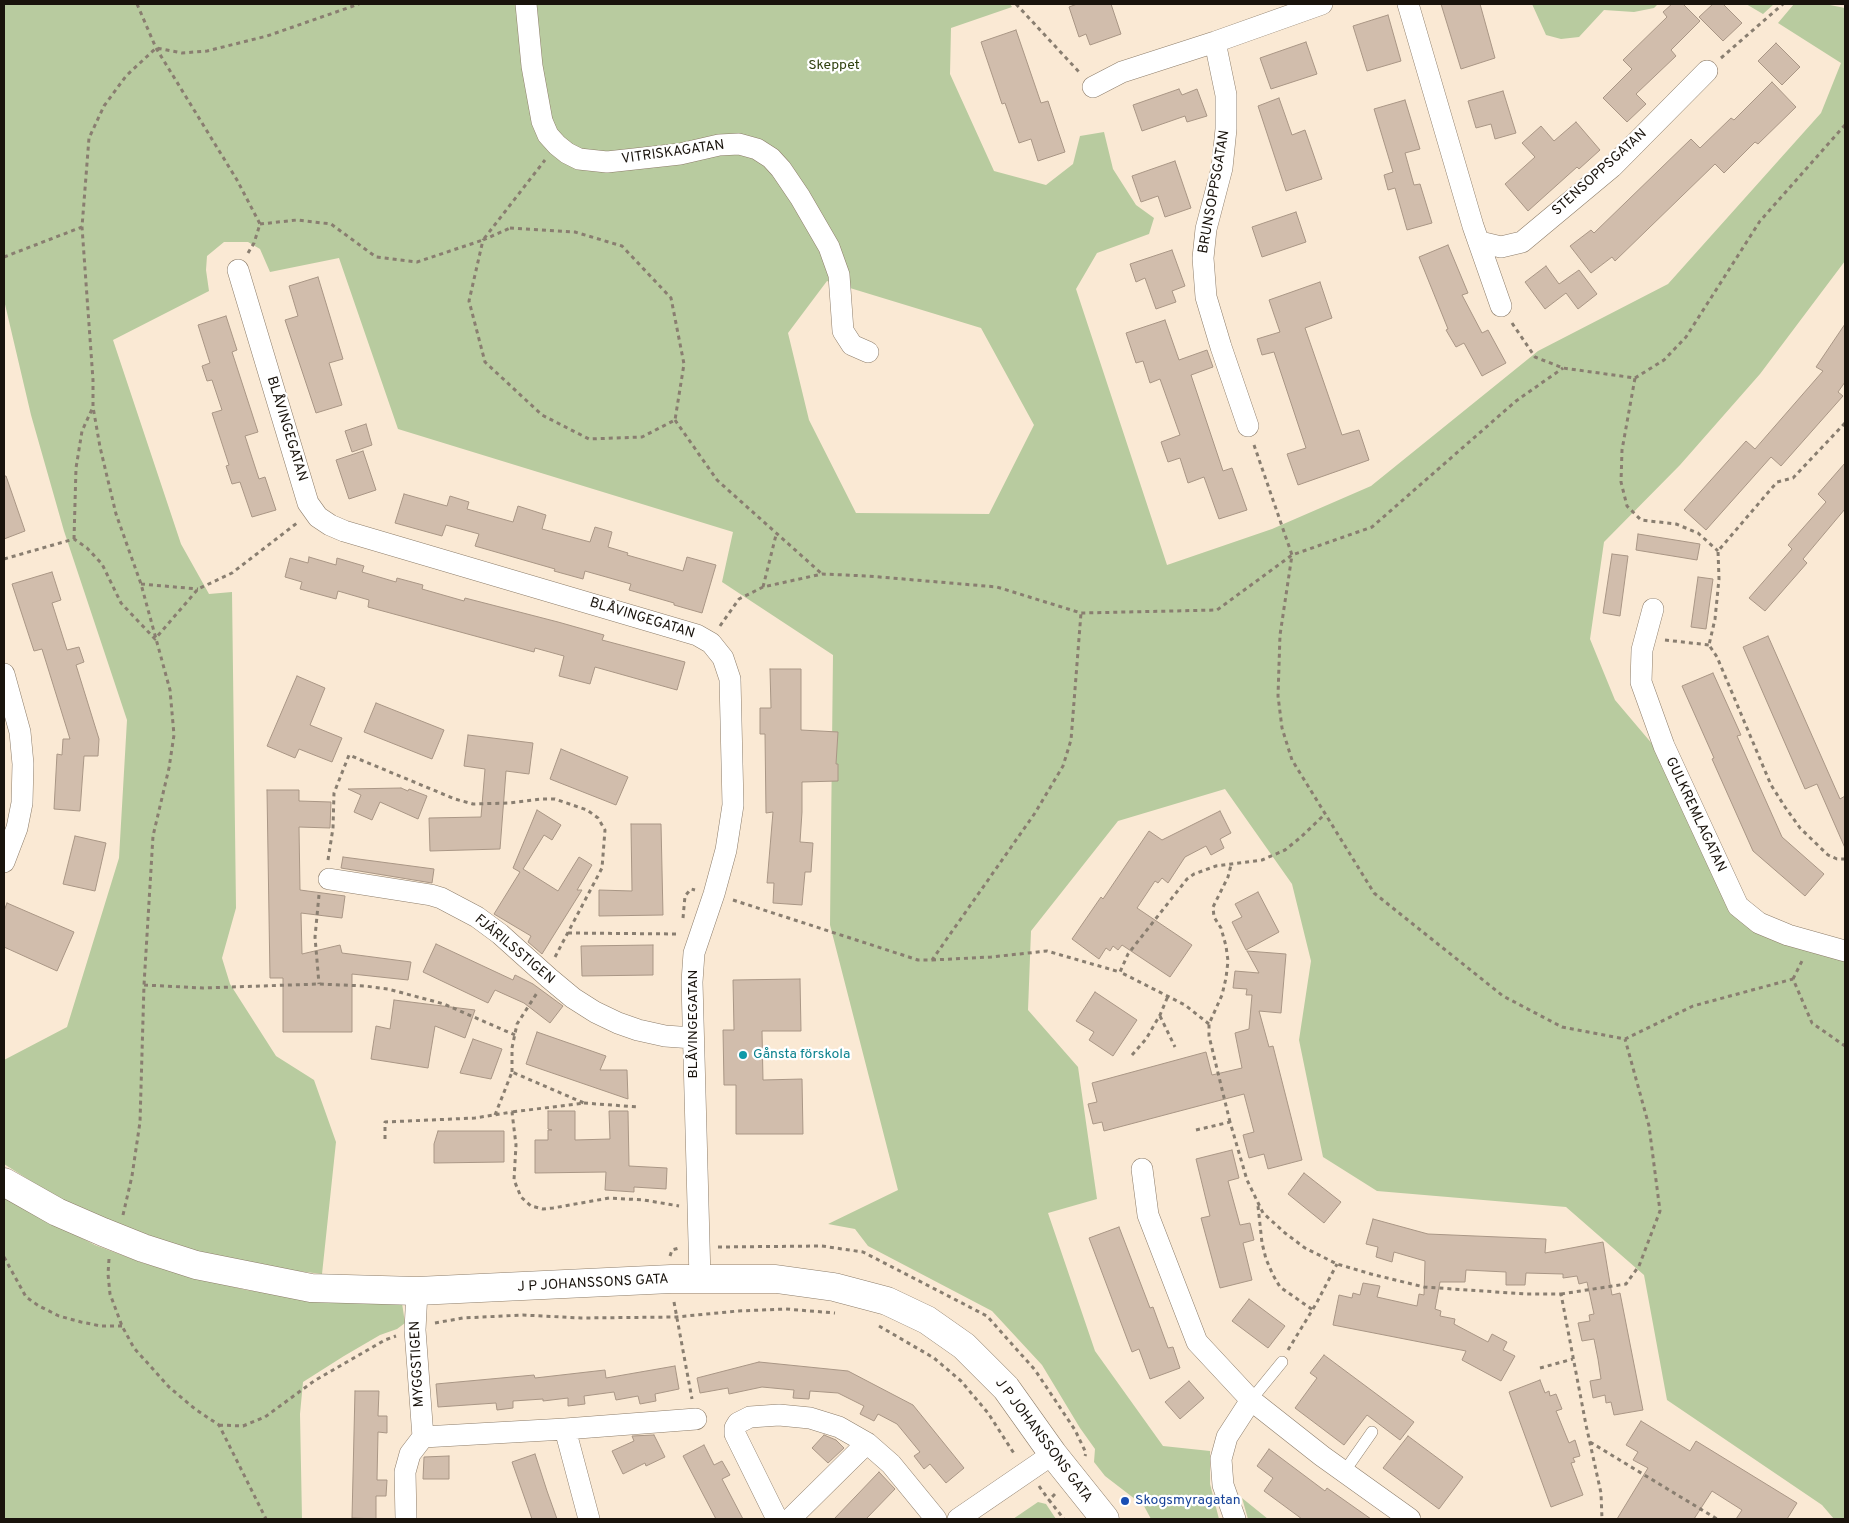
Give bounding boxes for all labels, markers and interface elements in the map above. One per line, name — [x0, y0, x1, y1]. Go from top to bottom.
park label: Skeppet — [808, 58, 860, 74]
street label: STENSOPPSGATAN — [1549, 126, 1651, 220]
street label: BRUNSOPPSGATAN — [1196, 129, 1234, 255]
street label: VITRISKAGATAN — [620, 137, 726, 169]
street label: BLÅVINGEGATAN — [262, 374, 310, 484]
street label: BLÅVINGEGATAN — [587, 595, 697, 643]
street label: GULKREMLAGATAN — [1661, 755, 1729, 875]
street label: FJÄRILSSTIGEN — [471, 912, 557, 988]
street label: BLÅVINGEGATAN — [686, 970, 702, 1078]
place label: Gånsta förskola — [753, 1047, 850, 1063]
marker: Gånsta förskola — [737, 1049, 749, 1061]
street label: J P JOHANSSONS GATA — [517, 1272, 669, 1296]
street label: MYGGSTIGEN — [407, 1320, 429, 1408]
street label: J P JOHANSSONS GATA — [991, 1376, 1095, 1506]
place label: Skogsmyragatan — [1135, 1493, 1241, 1509]
marker: Skogsmyragatan — [1119, 1495, 1131, 1507]

